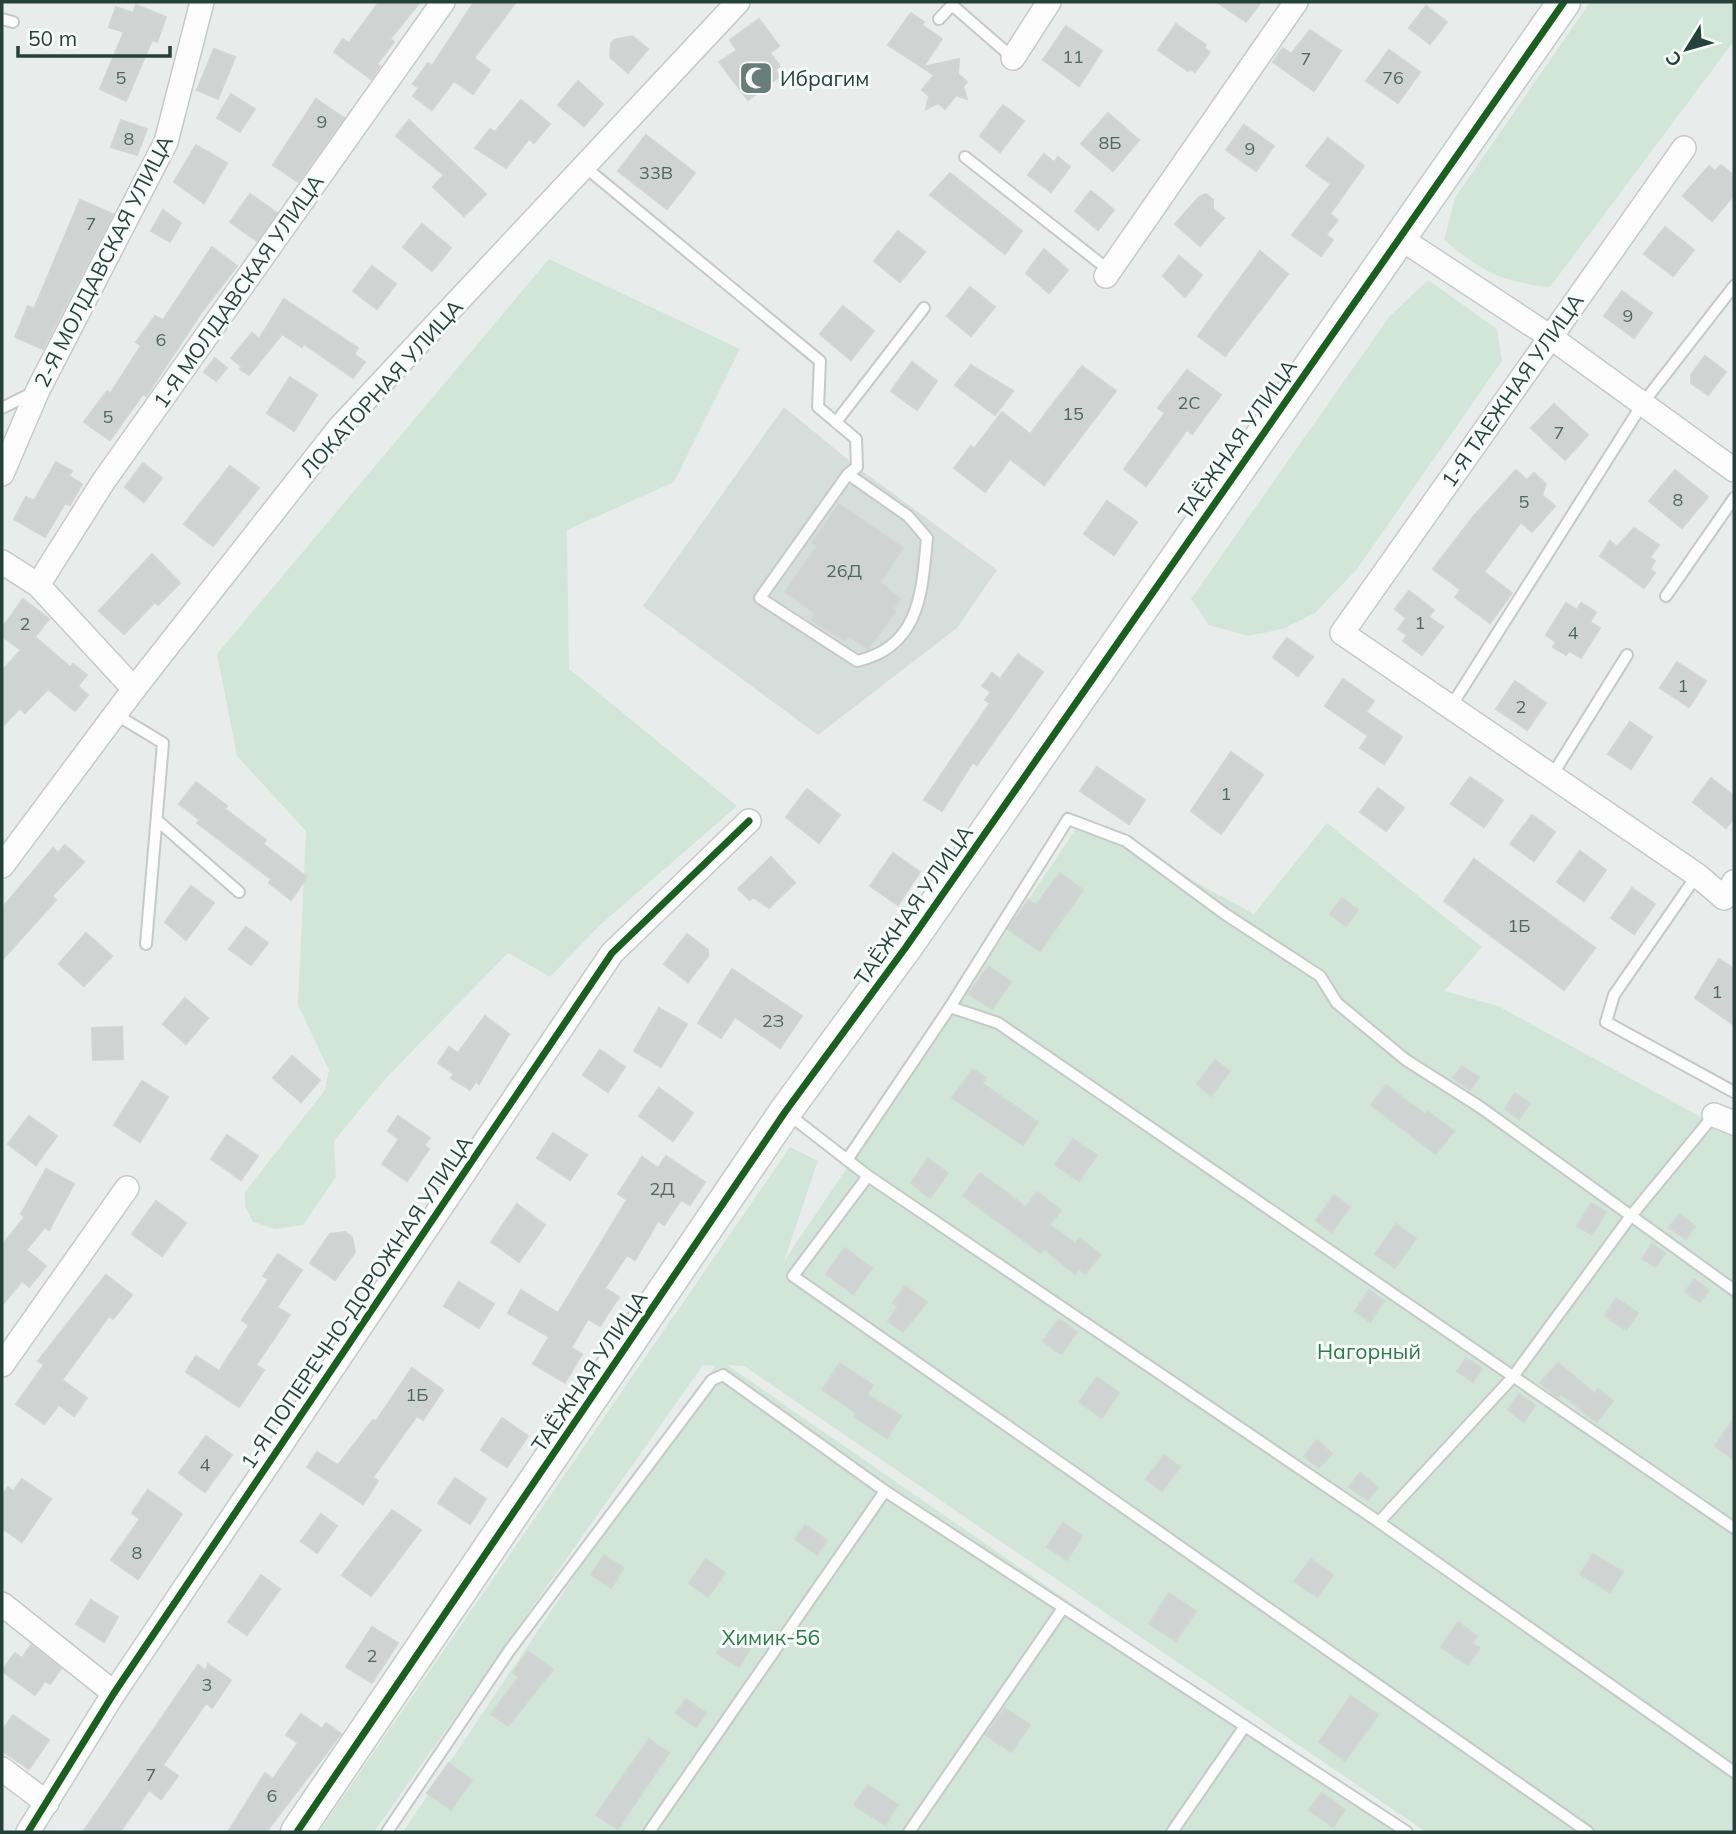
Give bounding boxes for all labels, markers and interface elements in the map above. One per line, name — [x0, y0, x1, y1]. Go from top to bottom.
scale bar — [18, 14, 170, 58]
north arrow — [1652, 14, 1722, 84]
text: 50 m — [28, 25, 77, 51]
house number: 11 — [1062, 45, 1084, 68]
house number: 7 — [1301, 47, 1311, 70]
text: С — [1660, 47, 1687, 72]
mosque icon: Ибрагим — [737, 59, 775, 97]
place label: Ибрагим — [780, 65, 870, 91]
house number: 5 — [116, 66, 127, 89]
house number: 76 — [1382, 66, 1404, 89]
house number: 9 — [317, 110, 327, 133]
house number: 8 — [124, 127, 134, 150]
street label: 2-Я МОЛДАВСКАЯ УЛИЦА — [28, 130, 178, 391]
house number: 8Б — [1099, 131, 1122, 154]
house number: 9 — [1245, 137, 1255, 160]
house number: 33В — [639, 161, 673, 184]
street label: 1-Я МОЛДАВСКАЯ УЛИЦА — [147, 169, 329, 413]
house number: 7 — [86, 212, 96, 235]
street label: 1-Я ТАЕЖНАЯ УЛИЦА — [1435, 288, 1589, 492]
street label: ЛОКАТОРНАЯ УЛИЦА — [294, 293, 468, 482]
house number: 9 — [1623, 304, 1633, 327]
house number: 6 — [156, 328, 166, 351]
street label: ТАЁЖНАЯ УЛИЦА — [1172, 354, 1302, 524]
house number: 2С — [1177, 391, 1201, 414]
house number: 15 — [1062, 402, 1084, 425]
house number: 5 — [103, 405, 114, 428]
house number: 7 — [1554, 421, 1564, 444]
house number: 8 — [1673, 488, 1683, 511]
house number: 5 — [1519, 490, 1530, 513]
house number: 26Д — [826, 559, 863, 582]
house number: 1 — [1415, 611, 1425, 634]
house number: 2 — [20, 612, 30, 635]
house number: 4 — [1568, 621, 1579, 644]
house number: 1 — [1678, 674, 1688, 697]
house number: 2 — [1516, 695, 1526, 718]
house number: 1 — [1221, 782, 1231, 805]
street label: ТАЁЖНАЯ УЛИЦА — [848, 820, 978, 990]
house number: 1Б — [1508, 914, 1531, 937]
house number: 1 — [1712, 980, 1722, 1003]
house number: 2З — [762, 1009, 784, 1032]
street label: 1-Я ПОПЕРЕЧНО-ДОРОЖНАЯ УЛИЦА — [234, 1130, 478, 1473]
house number: 2Д — [649, 1177, 675, 1200]
street label: ТАЁЖНАЯ УЛИЦА — [525, 1285, 653, 1457]
park label: Нагорный — [1317, 1338, 1421, 1364]
house number: 1Б — [406, 1383, 429, 1406]
house number: 4 — [200, 1453, 211, 1476]
house number: 8 — [132, 1541, 142, 1564]
park label: Химик-56 — [722, 1624, 820, 1650]
house number: 2 — [367, 1644, 377, 1667]
house number: 3 — [202, 1673, 212, 1696]
house number: 7 — [146, 1763, 156, 1786]
house number: 6 — [267, 1784, 277, 1807]

